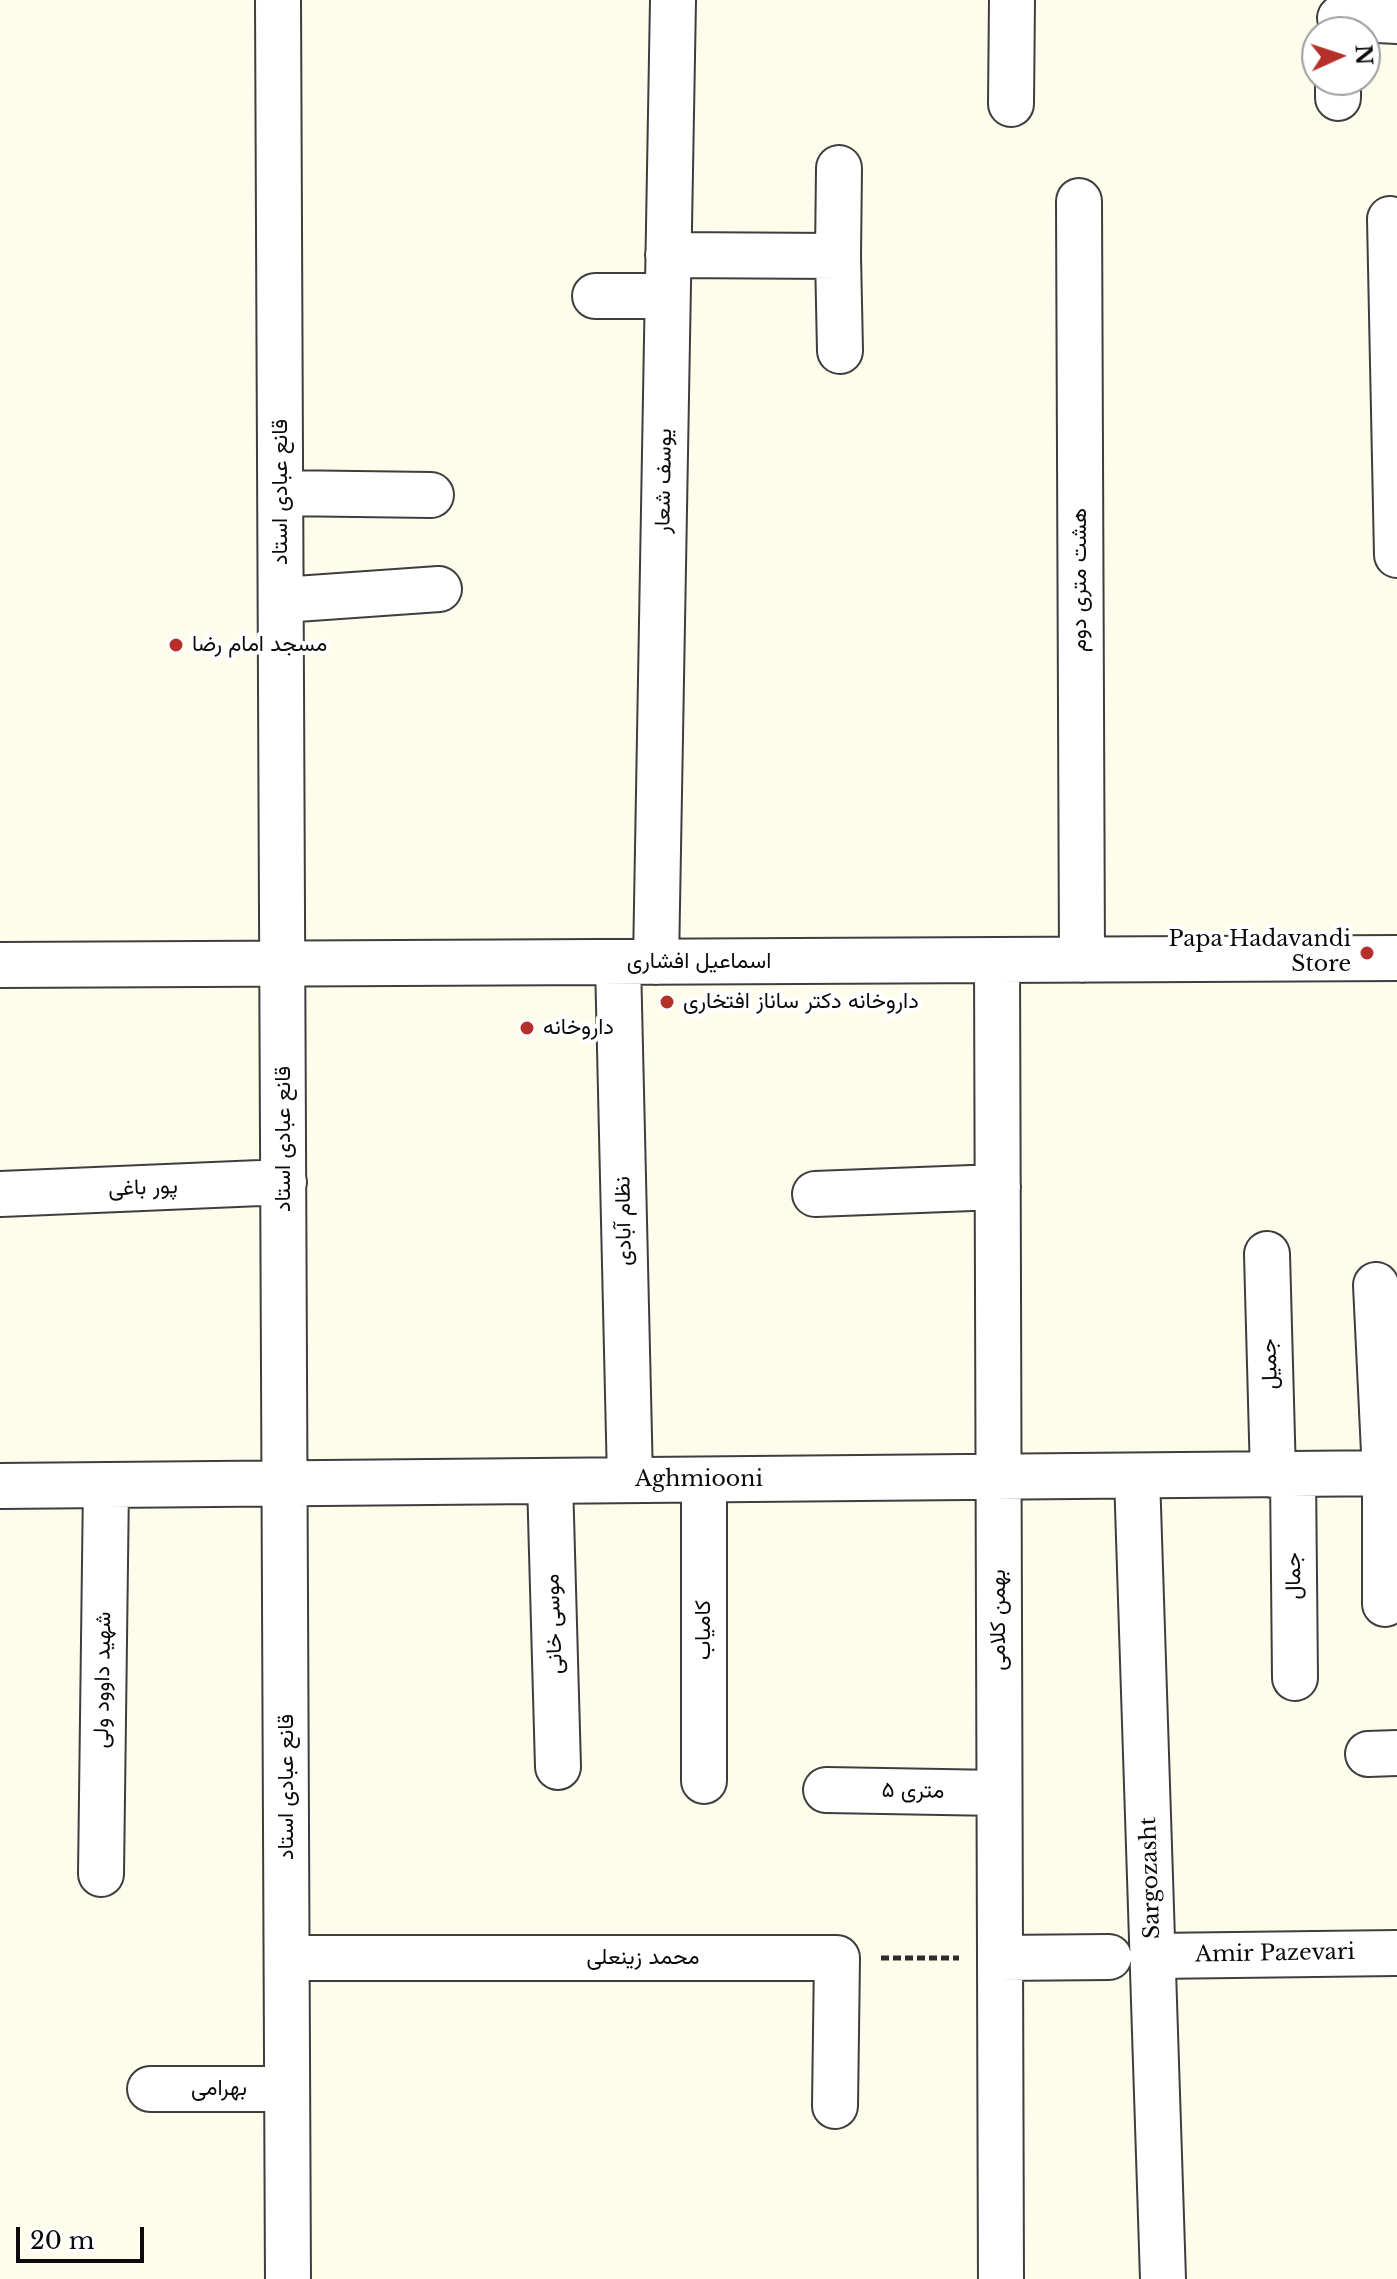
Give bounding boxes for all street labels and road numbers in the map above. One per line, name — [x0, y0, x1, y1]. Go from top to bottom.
street label: قانع عبادی استاد — [268, 419, 294, 565]
street label: یوسف شعار — [650, 428, 678, 534]
street label: هشت متری دوم — [1067, 508, 1093, 652]
street label: اسماعیل افشاری — [627, 949, 771, 975]
street label: قانع عبادی استاد — [271, 1066, 297, 1212]
street label: پور باغی — [108, 1174, 178, 1202]
street label: نظام آبادی — [610, 1176, 638, 1266]
street label: جمیل — [1256, 1338, 1284, 1390]
street label: Aghmiooni — [635, 1467, 763, 1493]
street label: جمال — [1280, 1552, 1308, 1600]
street label: بهمن کلامی — [986, 1569, 1012, 1671]
street label: موسی خانی — [539, 1573, 569, 1675]
street label: کامیاب — [691, 1600, 717, 1660]
street label: شهید داوود ولی — [89, 1611, 117, 1749]
street label: قانع عبادی استاد — [274, 1714, 300, 1860]
street label: ۵ متری — [881, 1777, 945, 1805]
street label: Sargozasht — [1136, 1817, 1166, 1939]
street label: Amir Pazevari — [1195, 1939, 1355, 1969]
street label: محمد زینعلی — [586, 1945, 700, 1971]
street label: بهرامی — [191, 2076, 247, 2102]

